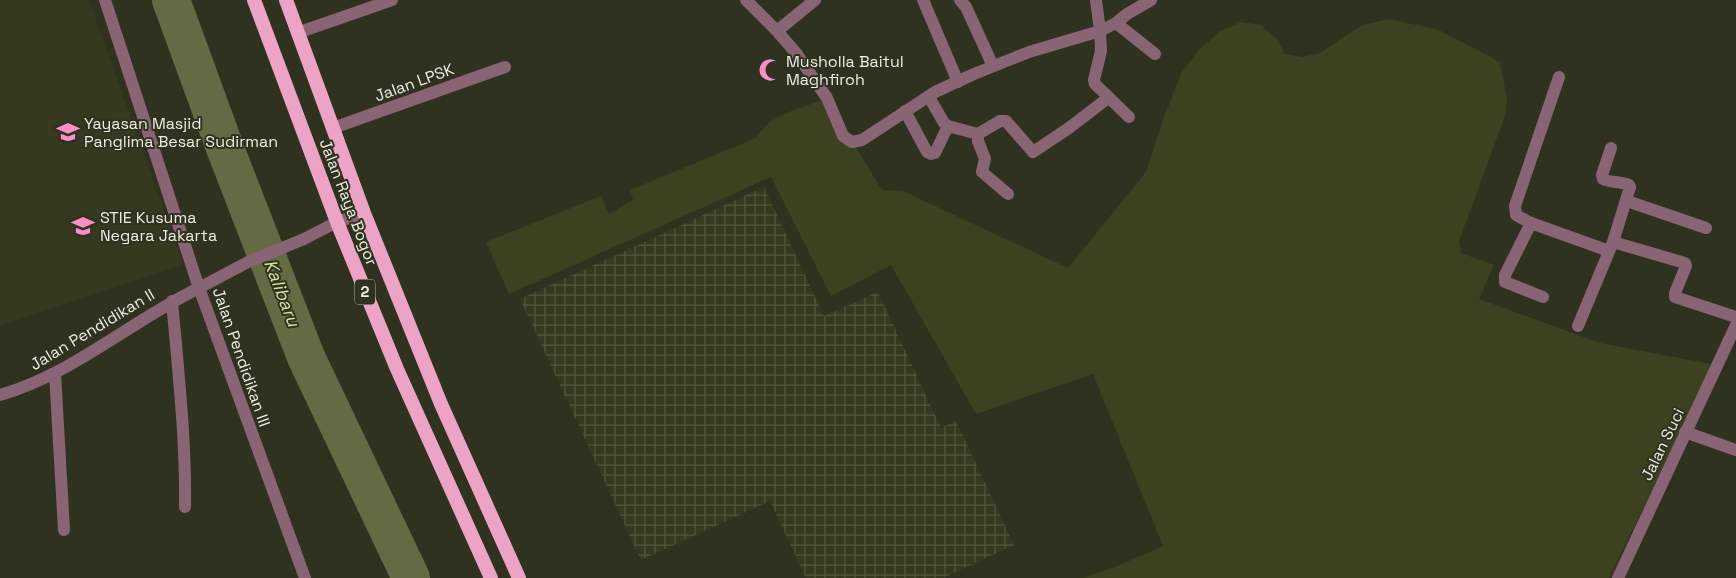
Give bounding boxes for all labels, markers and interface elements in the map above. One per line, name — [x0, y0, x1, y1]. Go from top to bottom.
place label: Musholla Baitul Maghfiroh — [786, 51, 904, 90]
mosque icon: Musholla Baitul Maghfiroh — [757, 57, 783, 83]
street label: Jalan LPSK — [371, 58, 457, 107]
place label: Yayasan Masjid Panglima Besar Sudirman — [84, 113, 278, 152]
school or university icon: Yayasan Masjid Panglima Besar Sudirman — [55, 119, 81, 145]
street label: Jalan Raya Bogor — [315, 136, 382, 269]
place label: STIE Kusuma Negara Jakarta — [100, 207, 217, 246]
school or university icon: STIE Kusuma Negara Jakarta — [70, 213, 96, 239]
water label: Kalibaru — [259, 256, 306, 330]
road number: 2 — [355, 280, 375, 304]
street label: Jalan Pendidikan II — [26, 284, 158, 375]
street label: Jalan Pendidikan III — [208, 285, 275, 429]
street label: Jalan Suci — [1636, 404, 1689, 484]

